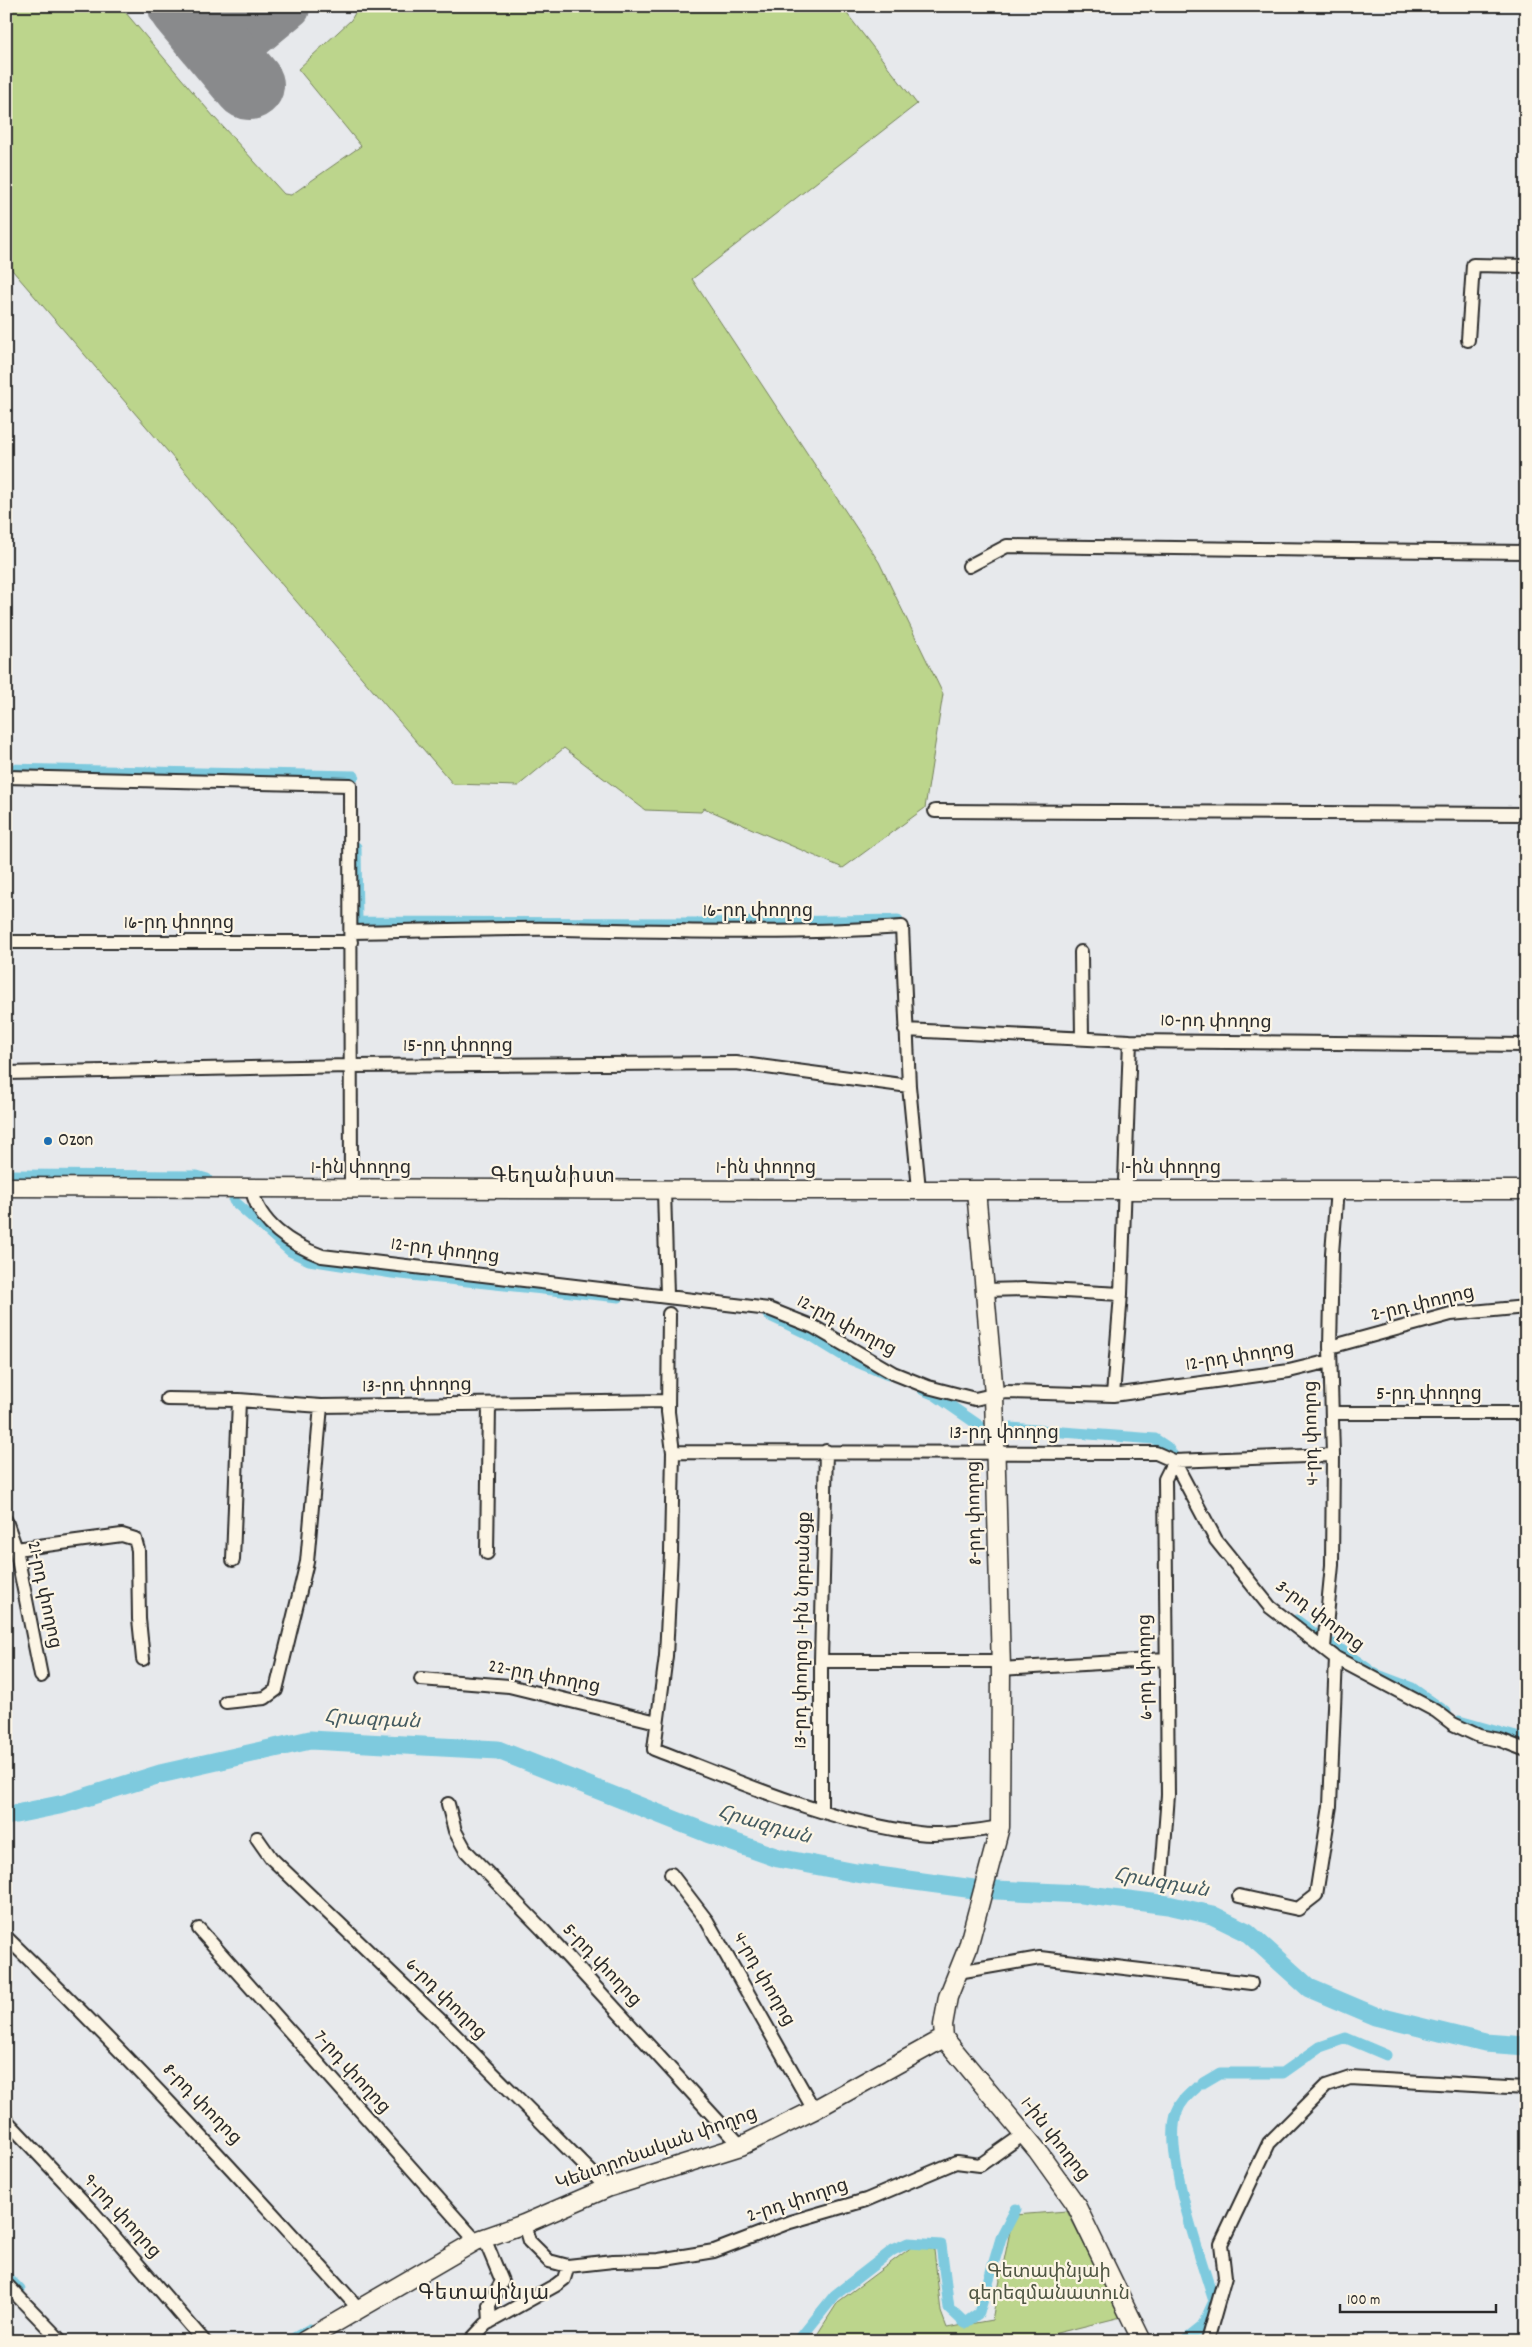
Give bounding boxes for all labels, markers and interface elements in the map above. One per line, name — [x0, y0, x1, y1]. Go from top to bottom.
street label: 16-րդ փողոց — [703, 899, 813, 926]
street label: 16-րդ փողոց — [124, 911, 234, 938]
street label: 10-րդ փողոց — [1160, 1009, 1272, 1037]
street label: 15-րդ փողոց — [403, 1034, 513, 1061]
place label: Ozon — [58, 1128, 93, 1155]
marker: Ozon — [42, 1135, 54, 1147]
street label: 1-ին փողոց — [311, 1156, 411, 1183]
street label: 1-ին փողոց — [716, 1156, 816, 1183]
street label: 1-ին փողոց — [1121, 1156, 1221, 1183]
district label: Գեղանիստ — [490, 1163, 616, 1193]
street label: 12-րդ փողոց — [389, 1232, 501, 1272]
street label: 2-րդ փողոց — [1369, 1280, 1477, 1330]
street label: 12-րդ փողոց — [791, 1289, 901, 1365]
street label: 12-րդ փողոց — [1184, 1336, 1296, 1380]
street label: 13-րդ փողոց — [362, 1373, 472, 1401]
street label: 4-րդ փողոց — [1299, 1380, 1327, 1486]
street label: 5-րդ փողոց — [1376, 1382, 1482, 1409]
street label: 13-րդ փողոց — [949, 1421, 1059, 1448]
street label: 8-րդ փողոց — [962, 1460, 990, 1566]
street label: 13-րդ փողոց 1-ին նրբանցք — [788, 1511, 820, 1749]
street label: 21-րդ փողոց — [18, 1539, 68, 1651]
street label: 3-րդ փողոց — [1269, 1574, 1369, 1660]
street label: 6-րդ փողոց — [1133, 1614, 1161, 1720]
street label: 22-րդ փողոց — [486, 1654, 602, 1702]
water label: Հրազդան — [323, 1705, 422, 1738]
water label: Հրազդան — [714, 1799, 815, 1853]
water label: Հրազդան — [1111, 1862, 1212, 1906]
street label: 5-րդ փողոց — [555, 1918, 647, 2014]
street label: 4-րդ փողոց — [725, 1928, 801, 2032]
street label: 6-րդ փողոց — [398, 1953, 492, 2047]
street label: 7-րդ փողոց — [306, 2025, 396, 2121]
street label: 8-րդ փողոց — [155, 2058, 247, 2152]
street label: 1-ին փողոց — [1012, 2092, 1096, 2188]
street label: Կենտրոնական փողոց — [552, 2101, 762, 2199]
street label: 9-րդ փողոց — [76, 2169, 166, 2265]
street label: 2-րդ փողոց — [744, 2173, 852, 2231]
park label: Գետափնյաի գերեզմանատուն — [968, 2260, 1130, 2309]
district label: Գետափնյա — [418, 2280, 550, 2310]
scale bar — [1340, 2282, 1496, 2314]
text: 100 m — [1347, 2290, 1380, 2312]

